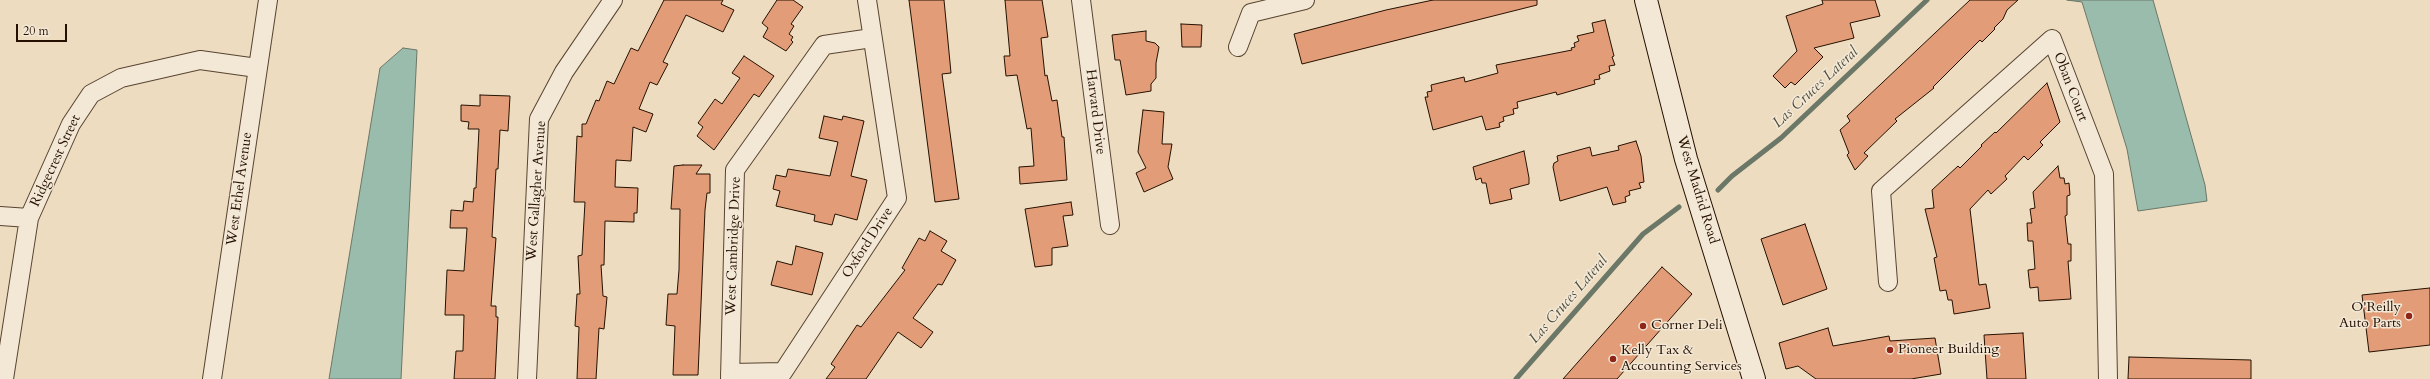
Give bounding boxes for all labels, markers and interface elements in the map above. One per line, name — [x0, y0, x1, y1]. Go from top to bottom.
scale bar — [18, 16, 69, 42]
text: 20 m — [23, 23, 49, 39]
water label: Las Cruces Lateral — [1769, 44, 1863, 132]
street label: Oban Court — [2049, 50, 2091, 124]
street label: Harvard Drive — [1081, 68, 1109, 156]
street label: Ridgecrest Street — [27, 112, 85, 210]
street label: West Gallagher Avenue — [524, 120, 550, 262]
street label: West Ethel Avenue — [224, 131, 256, 247]
street label: West Madrid Road — [1673, 134, 1721, 246]
street label: West Cambridge Drive — [723, 176, 745, 316]
street label: Oxford Drive — [839, 204, 897, 282]
water label: Las Cruces Lateral — [1526, 252, 1612, 348]
place label: O'Reilly Auto Parts — [2339, 300, 2401, 332]
marker: O'Reilly Auto Parts — [2404, 311, 2414, 321]
place label: Corner Deli — [1651, 318, 1723, 334]
marker: Corner Deli — [1638, 321, 1648, 331]
place label: Pioneer Building — [1898, 342, 1999, 358]
place label: Kelly Tax & Accounting Services — [1621, 343, 1742, 376]
marker: Pioneer Building — [1885, 345, 1895, 355]
marker: Kelly Tax & Accounting Services — [1608, 354, 1618, 364]

